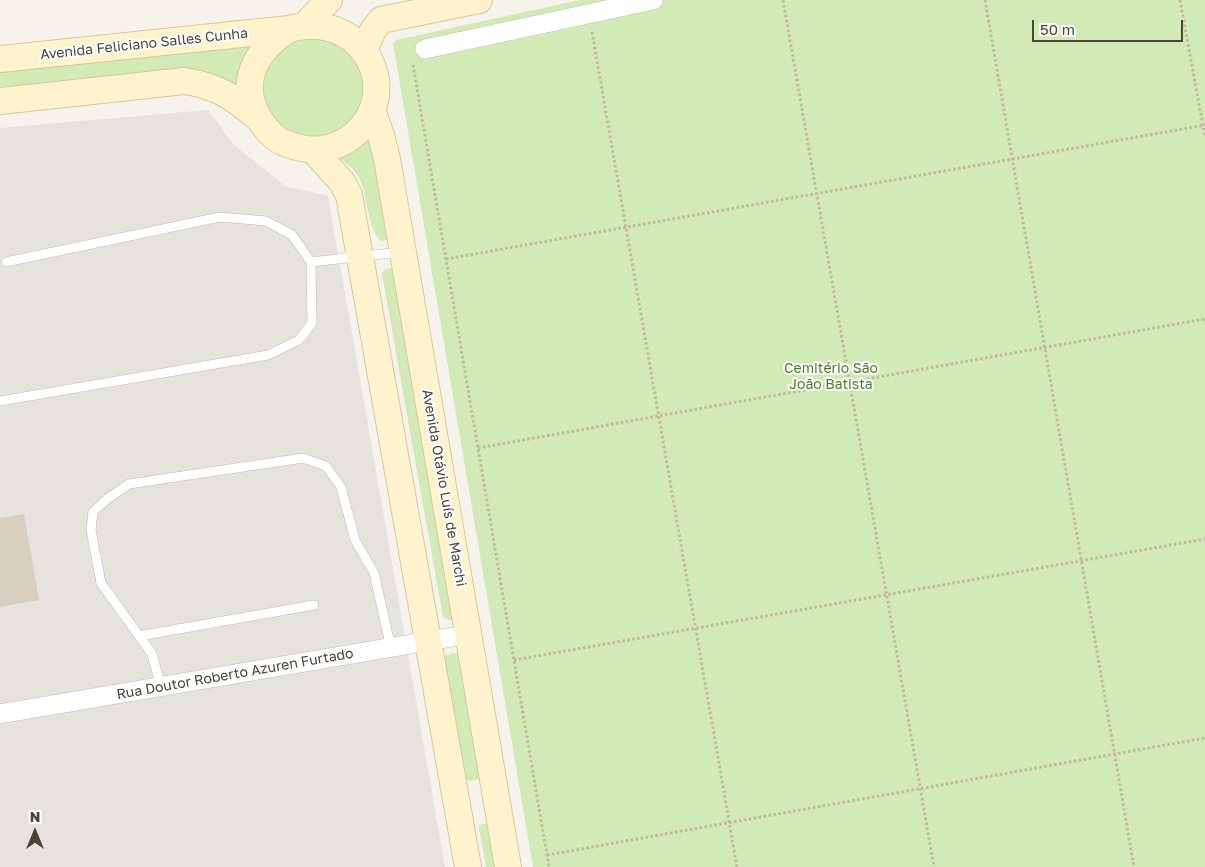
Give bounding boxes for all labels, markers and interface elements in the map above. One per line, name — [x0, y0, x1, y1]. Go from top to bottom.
scale bar — [1035, 10, 1186, 42]
text: 50 m — [1040, 20, 1075, 38]
street label: Avenida Feliciano Salles Cunha — [39, 25, 249, 63]
park label: Cemitério São João Batista — [784, 361, 878, 394]
street label: Avenida Otávio Luís de Marchi — [418, 388, 470, 588]
street label: Rua Doutor Roberto Azuren Furtado — [115, 645, 355, 703]
north arrow — [10, 807, 60, 857]
text: N — [30, 808, 40, 825]

